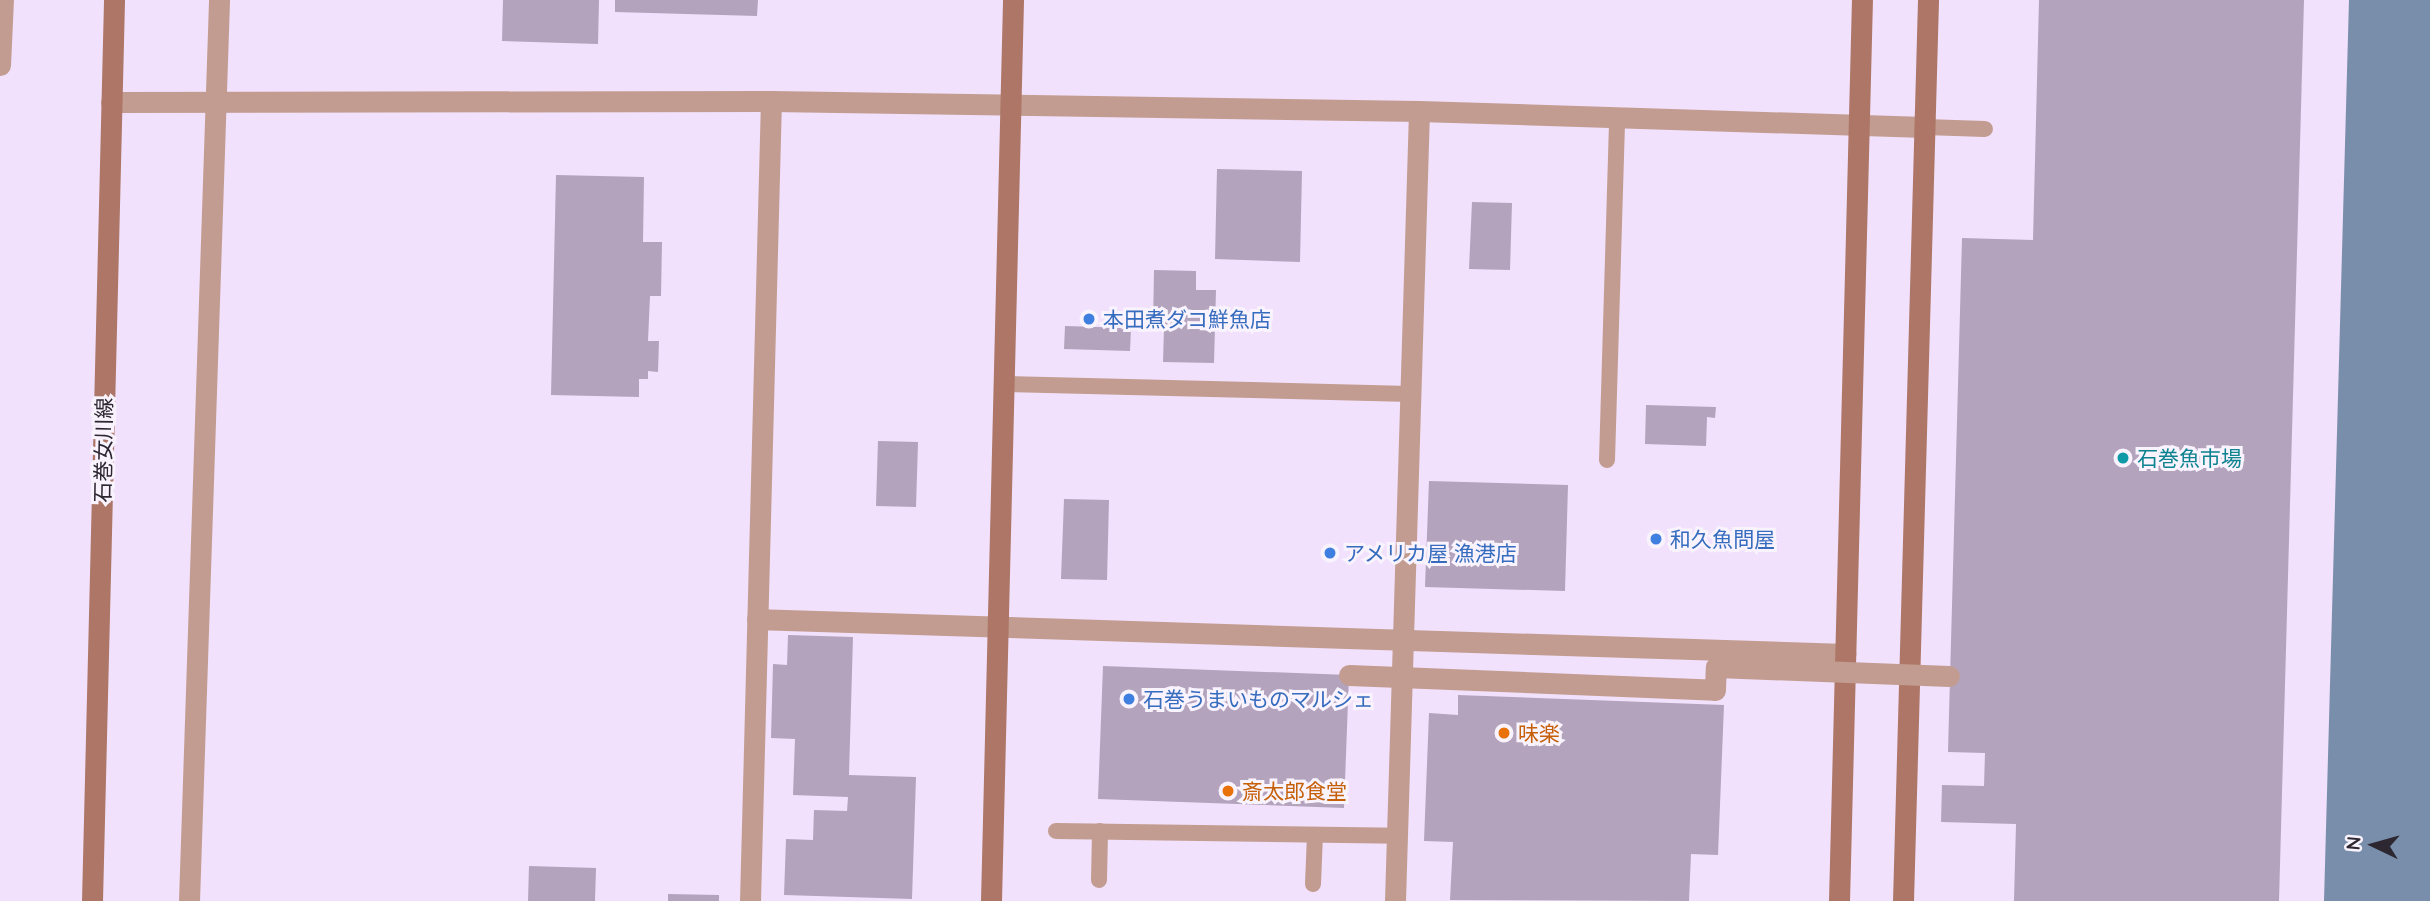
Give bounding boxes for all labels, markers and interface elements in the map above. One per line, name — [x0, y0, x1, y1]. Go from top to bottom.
place label: 本田煮ダコ鮮魚店 — [1103, 306, 1271, 332]
marker: 本田煮ダコ鮮魚店 — [1081, 311, 1097, 327]
street label: 石巻女川線 — [89, 397, 117, 503]
place label: 石巻魚市場 — [2137, 445, 2242, 471]
marker: 石巻魚市場 — [2115, 450, 2131, 466]
place label: 和久魚問屋 — [1670, 526, 1775, 552]
marker: 和久魚問屋 — [1648, 531, 1664, 547]
place label: アメリカ屋 漁港店 — [1344, 540, 1518, 566]
marker: アメリカ屋 漁港店 — [1322, 545, 1338, 561]
place label: 石巻うまいものマルシェ — [1143, 686, 1374, 712]
marker: 石巻うまいものマルシェ — [1121, 691, 1137, 707]
place label: 味楽 — [1518, 720, 1560, 746]
marker: 味楽 — [1496, 725, 1512, 741]
place label: 斎太郎食堂 — [1242, 778, 1347, 804]
marker: 斎太郎食堂 — [1220, 783, 1236, 799]
north arrow — [2339, 810, 2409, 880]
text: N — [2341, 835, 2366, 851]

